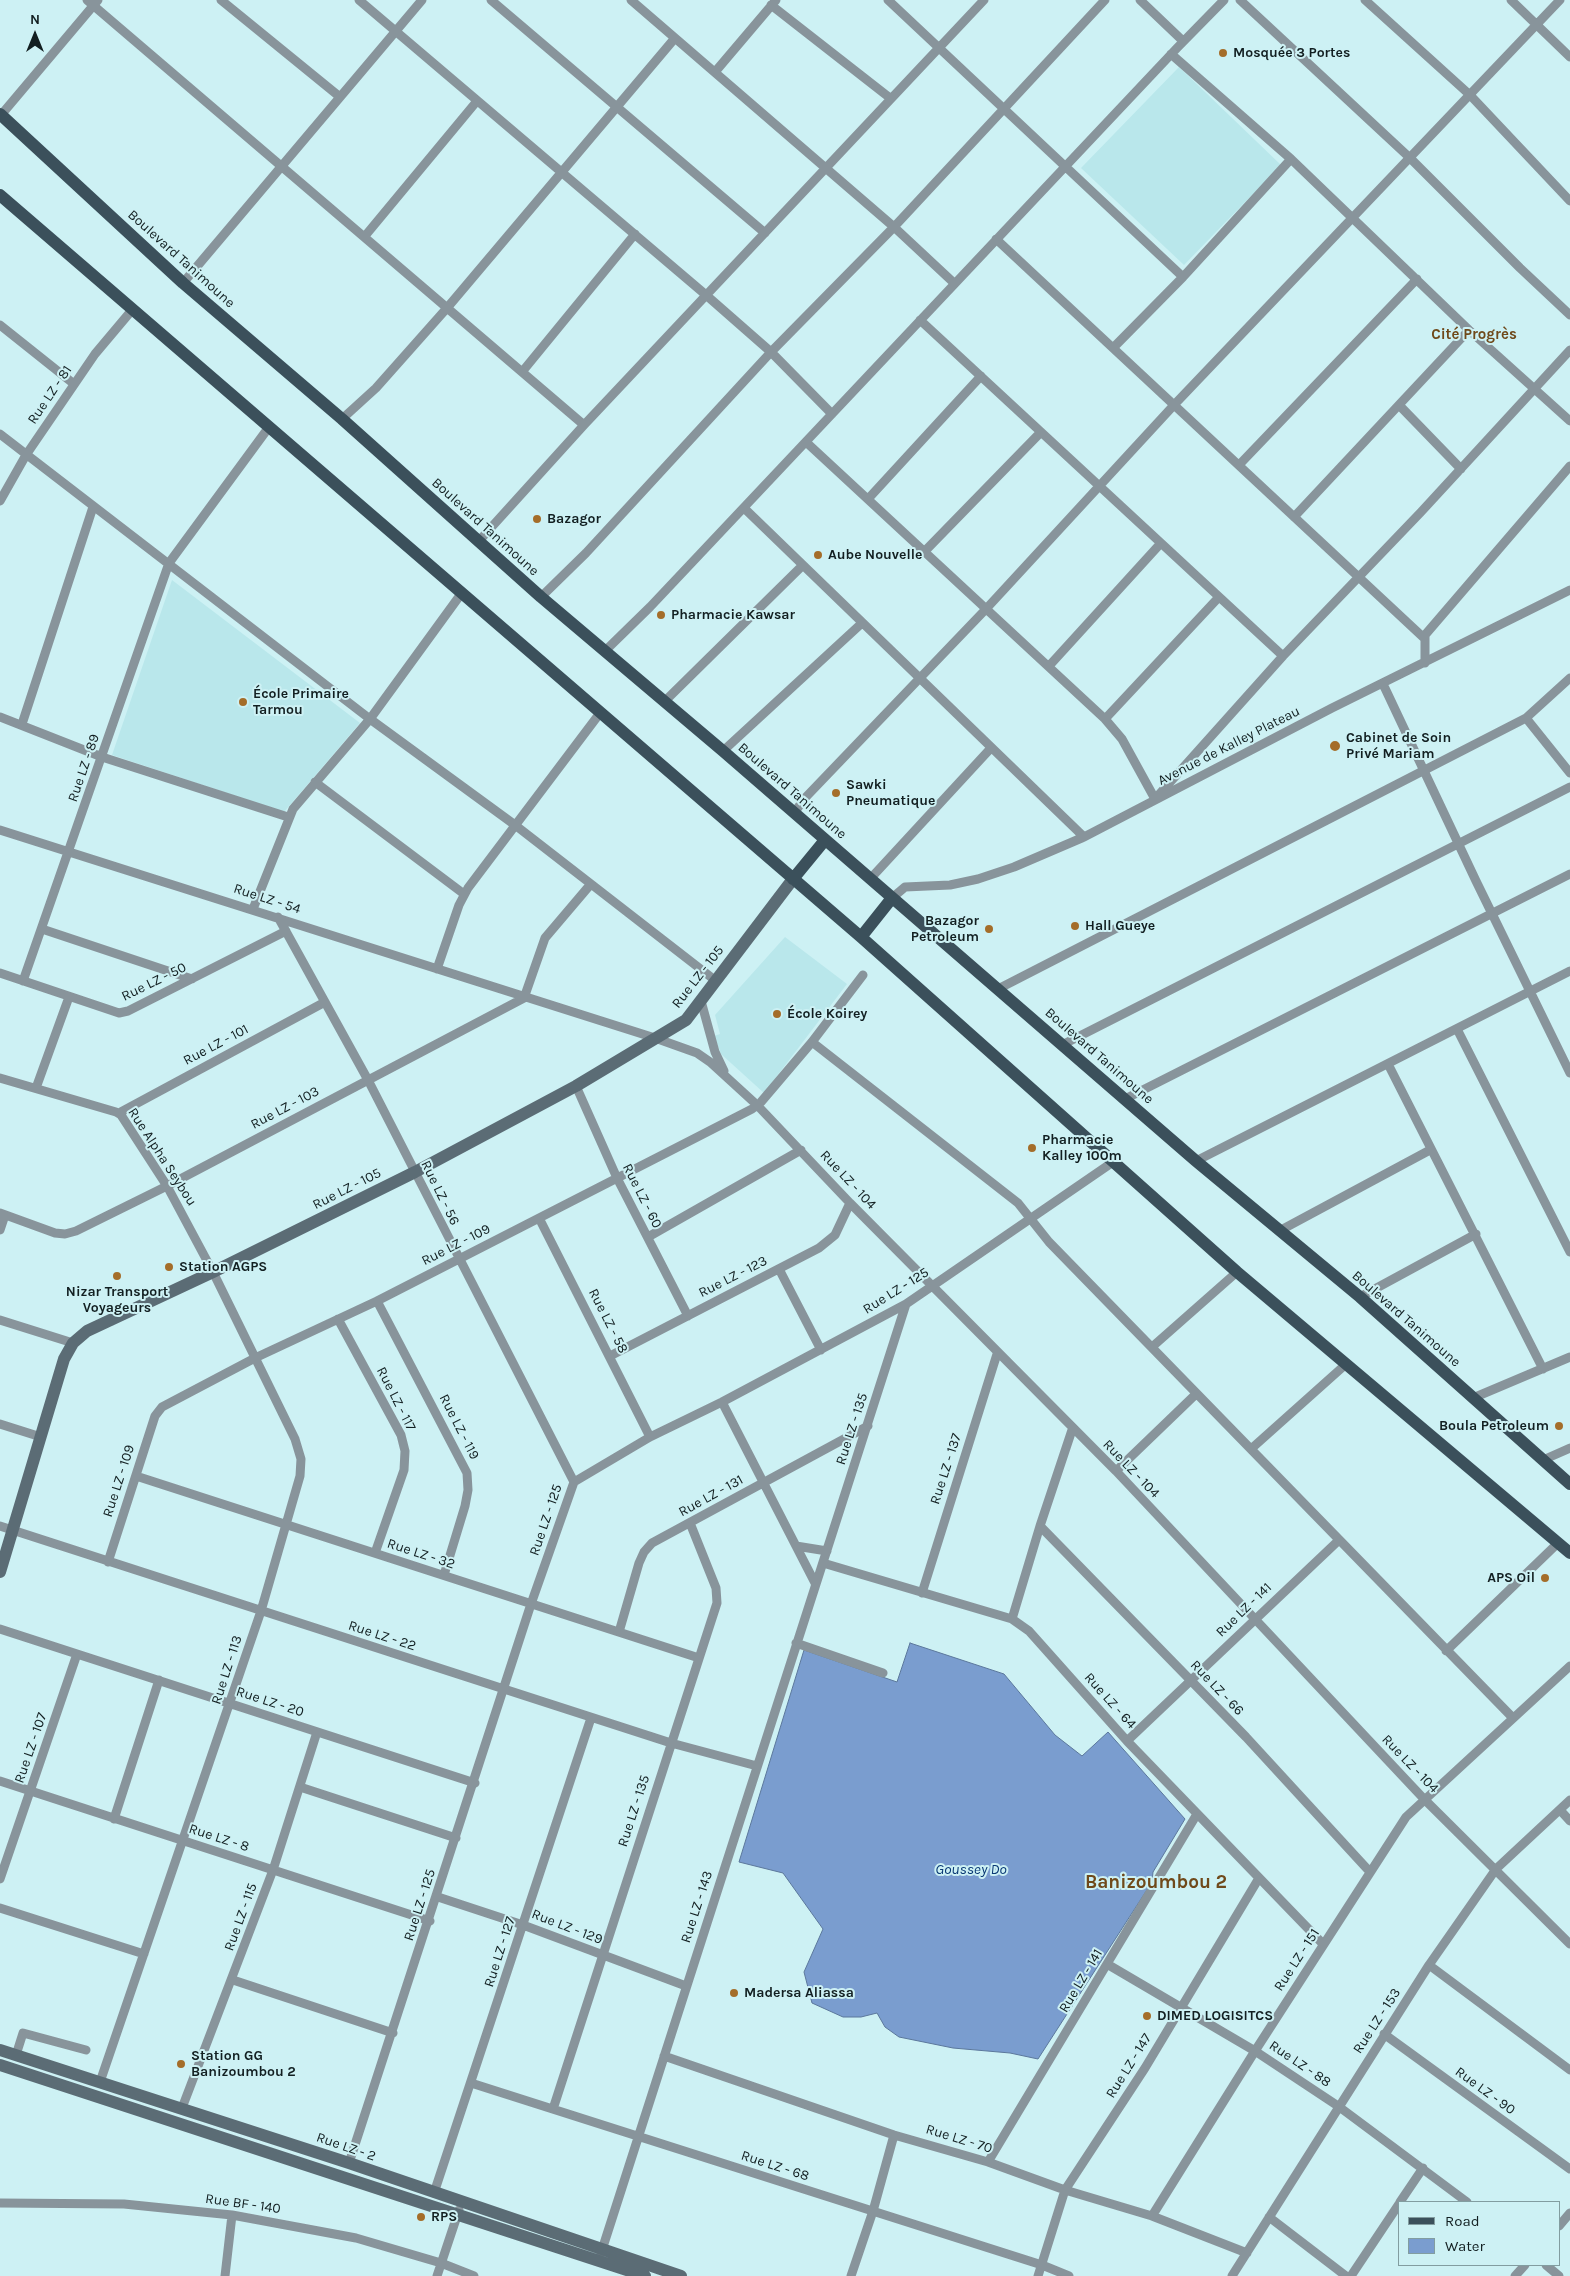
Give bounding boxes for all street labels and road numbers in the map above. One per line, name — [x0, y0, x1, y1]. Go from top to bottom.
street label: Boulevard Tanimoune — [124, 206, 238, 312]
street label: Rue LZ - 81 — [24, 362, 76, 428]
street label: Boulevard Tanimoune — [428, 474, 542, 580]
street label: Avenue de Kalley Plateau — [1155, 703, 1303, 789]
street label: Rue LZ - 89 — [65, 732, 103, 804]
street label: Boulevard Tanimoune — [734, 739, 850, 843]
street label: Rue LZ - 54 — [231, 880, 303, 918]
street label: Rue LZ - 105 — [668, 942, 728, 1012]
street label: Rue LZ - 50 — [119, 959, 189, 1005]
street label: Boulevard Tanimoune — [1041, 1004, 1157, 1108]
street label: Rue LZ - 101 — [181, 1021, 251, 1069]
street label: Rue LZ - 103 — [248, 1083, 322, 1133]
street label: Rue Alpha Seybou — [124, 1105, 200, 1209]
street label: Rue LZ - 104 — [816, 1147, 880, 1213]
street label: Rue LZ - 56 — [417, 1158, 463, 1228]
street label: Rue LZ - 60 — [619, 1161, 665, 1231]
street label: Rue LZ - 105 — [310, 1165, 384, 1213]
street label: Rue LZ - 109 — [419, 1220, 493, 1270]
street label: Rue LZ - 123 — [696, 1253, 770, 1301]
street label: Rue LZ - 125 — [860, 1264, 932, 1318]
street label: Boulevard Tanimoune — [1348, 1267, 1464, 1371]
street label: Rue LZ - 58 — [585, 1286, 631, 1356]
street label: Rue LZ - 117 — [373, 1364, 419, 1434]
street label: Rue LZ - 119 — [435, 1391, 483, 1463]
street label: Rue LZ - 135 — [832, 1391, 872, 1467]
street label: Rue LZ - 137 — [927, 1432, 965, 1506]
street label: Rue LZ - 104 — [1099, 1436, 1163, 1502]
street label: Rue LZ - 109 — [99, 1443, 139, 1519]
street label: Rue LZ - 131 — [676, 1471, 746, 1521]
street label: Rue LZ - 125 — [526, 1482, 566, 1558]
street label: Rue LZ - 32 — [385, 1535, 457, 1573]
street label: Rue LZ - 141 — [1213, 1579, 1275, 1641]
street label: Rue LZ - 22 — [346, 1617, 418, 1655]
street label: Rue LZ - 113 — [208, 1633, 246, 1707]
street label: Rue LZ - 66 — [1187, 1657, 1247, 1719]
street label: Rue LZ - 64 — [1080, 1669, 1140, 1733]
street label: Rue LZ - 20 — [234, 1683, 306, 1721]
street label: Rue LZ - 107 — [11, 1711, 51, 1785]
street label: Rue LZ - 104 — [1378, 1731, 1442, 1797]
street label: Rue LZ - 135 — [614, 1773, 654, 1849]
street label: Rue LZ - 8 — [187, 1820, 251, 1856]
street label: Rue LZ - 125 — [400, 1867, 440, 1943]
street label: Rue LZ - 143 — [677, 1869, 717, 1945]
street label: Rue LZ - 115 — [221, 1881, 261, 1953]
street label: Rue LZ - 129 — [529, 1906, 605, 1948]
street label: Rue LZ - 127 — [481, 1915, 519, 1989]
street label: Rue LZ - 151 — [1271, 1926, 1323, 1994]
street label: Rue LZ - 141 — [1056, 1946, 1106, 2016]
street label: Rue LZ - 153 — [1350, 1985, 1404, 2057]
street label: Rue LZ - 147 — [1103, 2031, 1155, 2101]
street label: Rue LZ - 88 — [1266, 2037, 1334, 2091]
street label: Rue LZ - 90 — [1452, 2064, 1518, 2118]
street label: Rue LZ - 70 — [924, 2121, 994, 2157]
street label: Rue LZ - 2 — [314, 2129, 378, 2165]
street label: Rue LZ - 68 — [739, 2147, 811, 2185]
street label: Rue BF - 140 — [204, 2190, 282, 2218]

